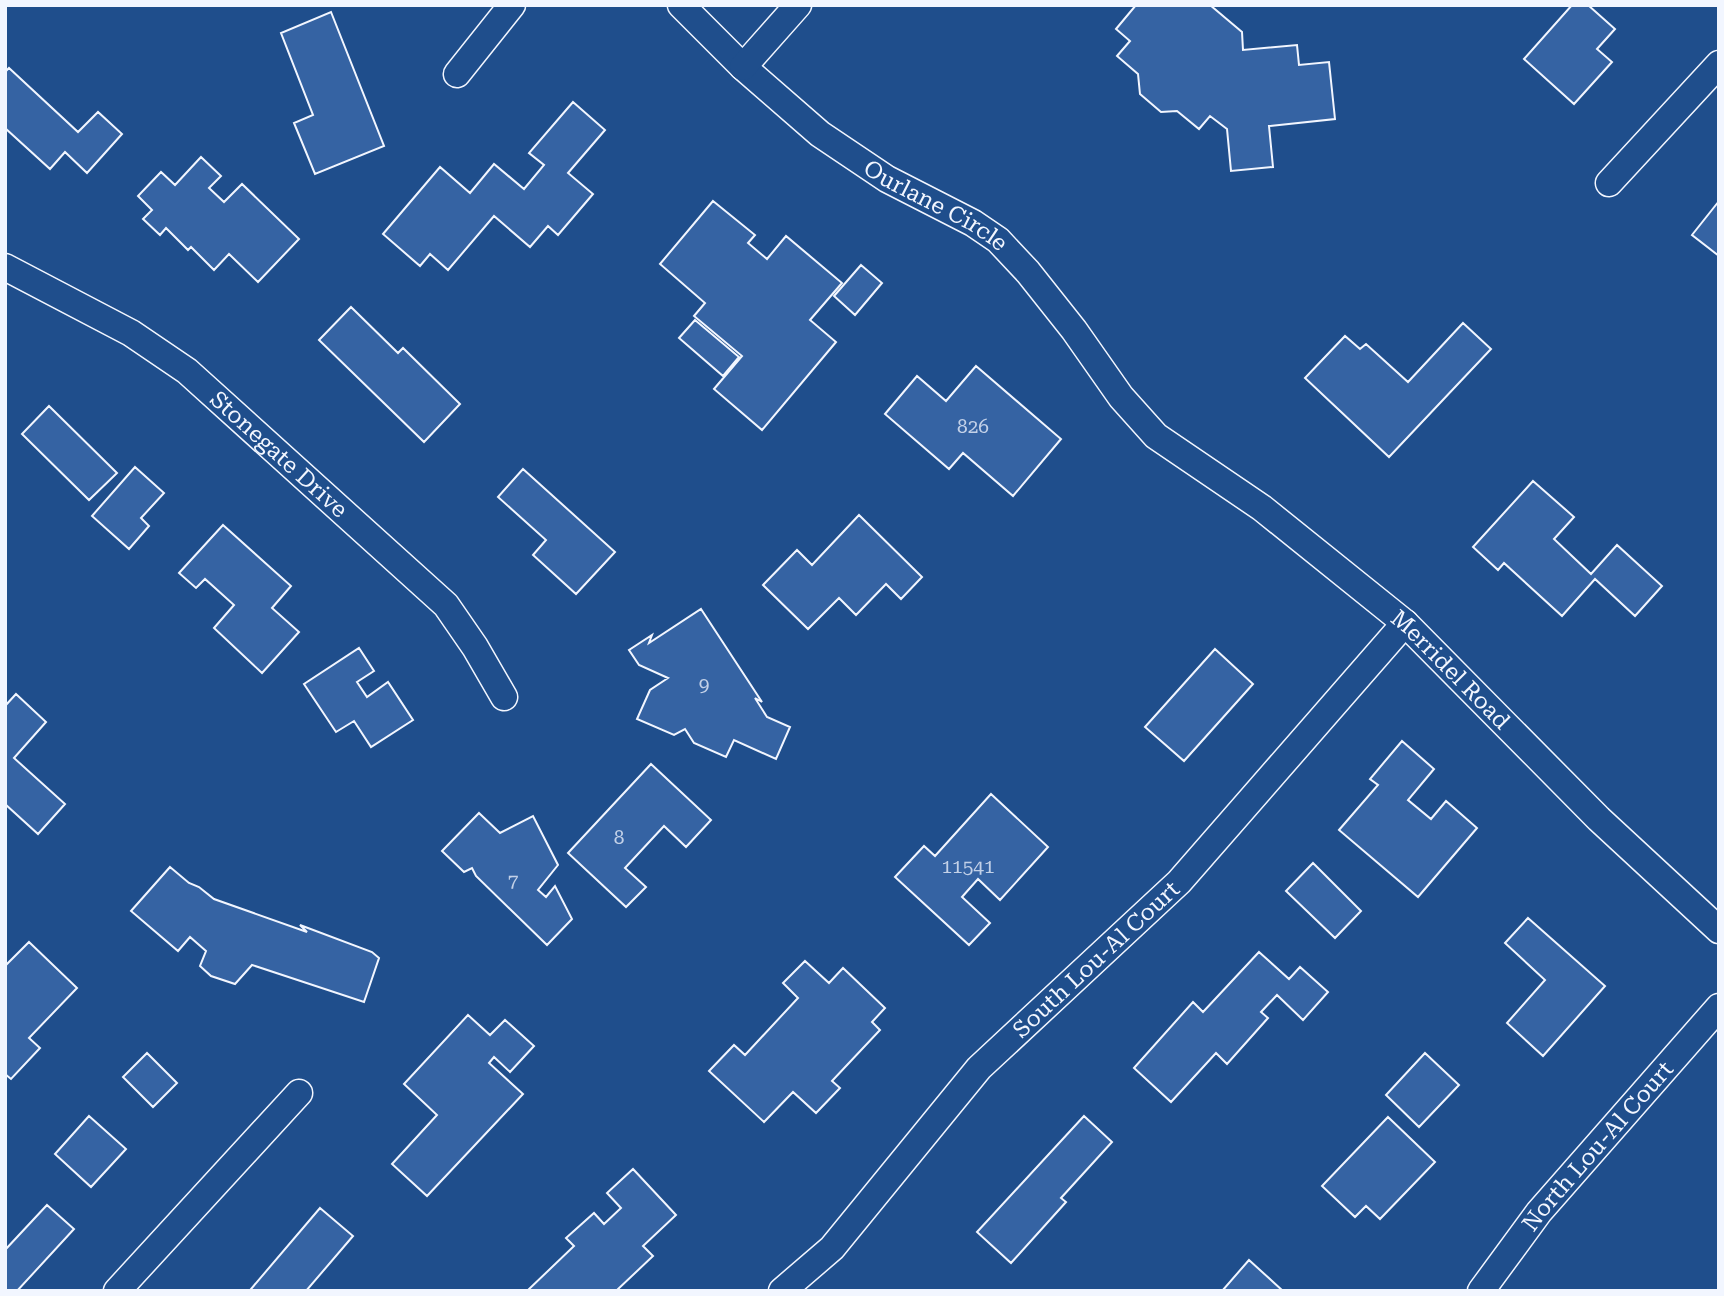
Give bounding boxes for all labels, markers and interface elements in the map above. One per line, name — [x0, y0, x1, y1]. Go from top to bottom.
street label: Ourlane Circle — [859, 154, 1014, 256]
street label: Stonegate Drive — [205, 385, 353, 523]
house number: 826 — [957, 415, 989, 438]
street label: Merridel Road — [1386, 604, 1516, 735]
house number: 9 — [699, 673, 709, 696]
house number: 8 — [614, 826, 624, 849]
house number: 11541 — [941, 855, 995, 878]
house number: 7 — [508, 870, 519, 893]
street label: South Lou-Al Court — [1007, 875, 1185, 1043]
street label: North Lou-Al Court — [1516, 1055, 1679, 1236]

